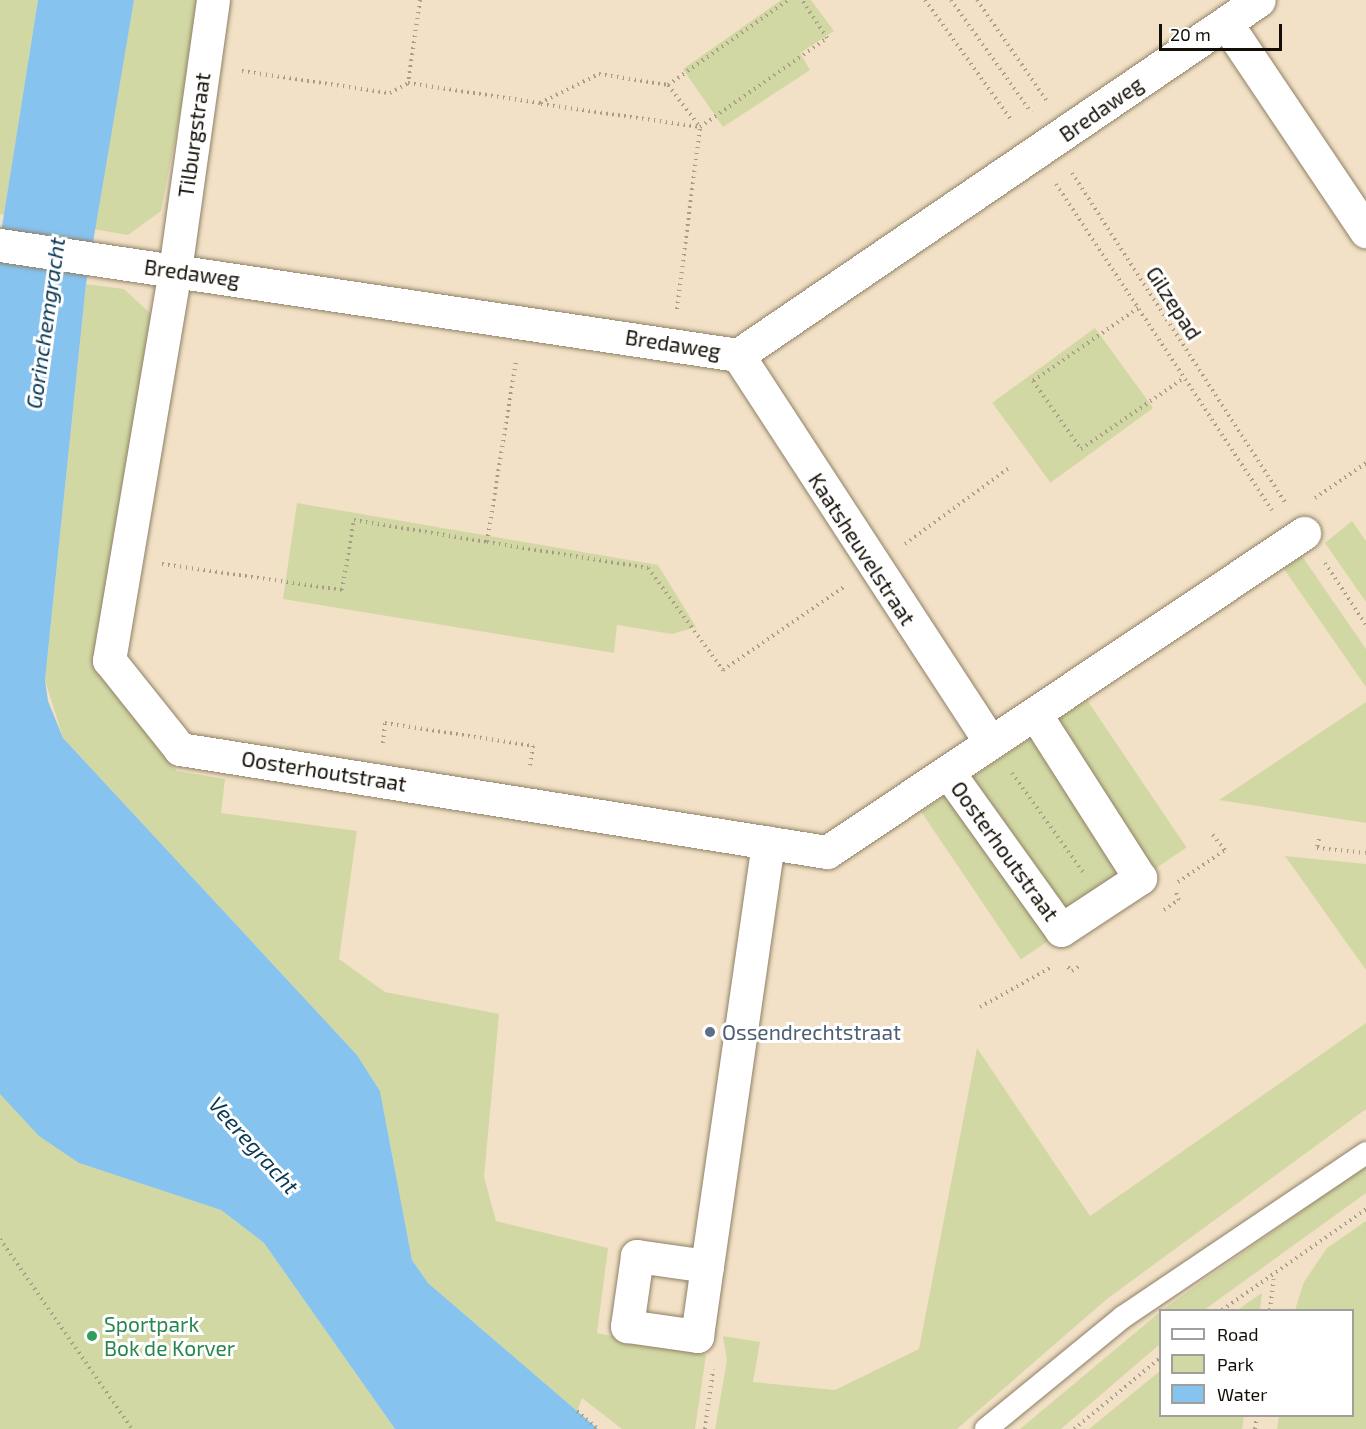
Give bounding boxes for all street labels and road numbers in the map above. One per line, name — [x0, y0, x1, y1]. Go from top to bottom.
street label: Tilburgstraat — [173, 71, 215, 199]
street label: Bredaweg — [1054, 71, 1148, 147]
street label: Bredaweg — [143, 254, 241, 292]
street label: Gilzepad — [1141, 262, 1207, 344]
street label: Bredaweg — [623, 324, 723, 364]
street label: Kaatsheuvelstraat — [803, 468, 921, 630]
street label: Oosterhoutstraat — [240, 746, 408, 796]
street label: Oosterhoutstraat — [946, 776, 1064, 926]

